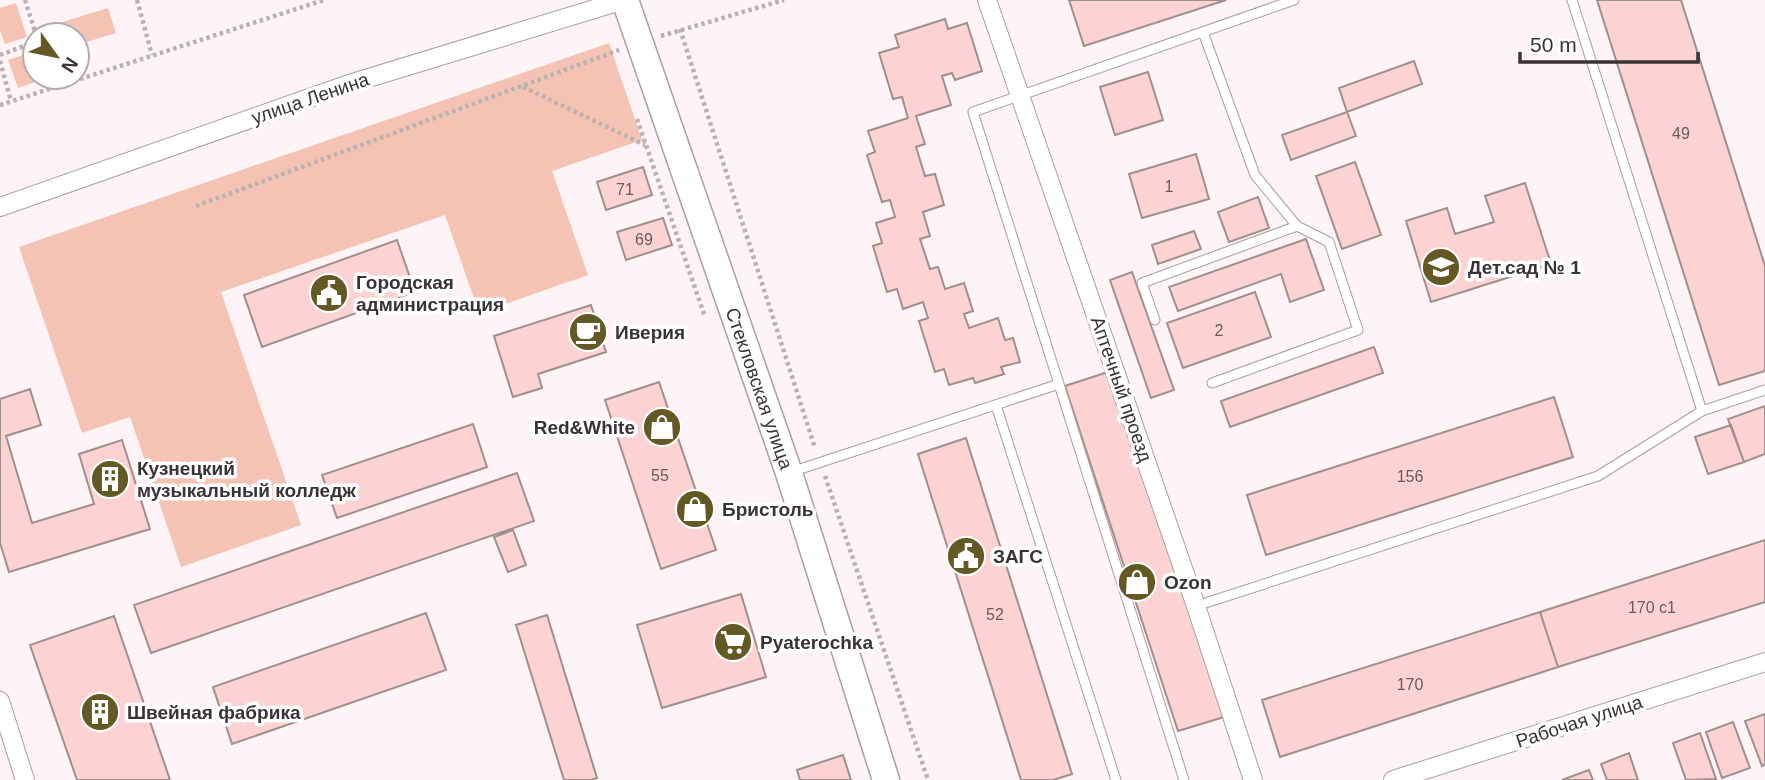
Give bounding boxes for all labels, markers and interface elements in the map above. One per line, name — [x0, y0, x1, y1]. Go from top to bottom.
north arrow — [21, 21, 91, 91]
scale bar — [1520, 21, 1698, 65]
text: 50 m — [1530, 33, 1577, 56]
text: N — [57, 54, 82, 76]
street label: улица Ленина — [249, 68, 372, 128]
house number: 49 — [1672, 125, 1690, 142]
house number: 1 — [1165, 178, 1174, 195]
house number: 71 — [616, 181, 634, 198]
house number: 69 — [635, 231, 653, 248]
school or university icon: Дет.сад № 1 — [1420, 246, 1462, 288]
place label: Дет.сад № 1 — [1468, 257, 1581, 278]
public building icon: Городская администрация — [308, 272, 350, 314]
place label: Городская администрация — [356, 272, 504, 315]
street label: Стекловская улица — [721, 305, 797, 473]
cafe icon: Иверия — [567, 311, 609, 353]
street label: Аптечный проезд — [1087, 314, 1156, 465]
place label: Иверия — [615, 322, 685, 343]
house number: 2 — [1215, 322, 1224, 339]
shop icon: Red&White — [641, 406, 683, 448]
place label: Red&White — [534, 417, 635, 438]
building icon: Кузнецкий музыкальный колледж — [89, 458, 131, 500]
place label: Кузнецкий музыкальный колледж — [137, 458, 356, 501]
house number: 55 — [651, 467, 669, 484]
house number: 156 — [1397, 468, 1423, 485]
shop icon: Бристоль — [674, 488, 716, 530]
place label: Бристоль — [722, 499, 813, 520]
public building icon: ЗАГС — [945, 535, 987, 577]
place label: ЗАГС — [993, 546, 1043, 567]
shop icon: Ozon — [1116, 561, 1158, 603]
place label: Ozon — [1164, 572, 1212, 593]
house number: 170 с1 — [1628, 599, 1676, 616]
house number: 52 — [986, 606, 1004, 623]
supermarket icon: Pyaterochka — [712, 621, 754, 663]
place label: Pyaterochka — [760, 632, 873, 653]
house number: 170 — [1397, 676, 1423, 693]
building icon: Швейная фабрика — [79, 691, 121, 733]
street label: Рабочая улица — [1513, 691, 1646, 752]
place label: Швейная фабрика — [127, 702, 301, 723]

